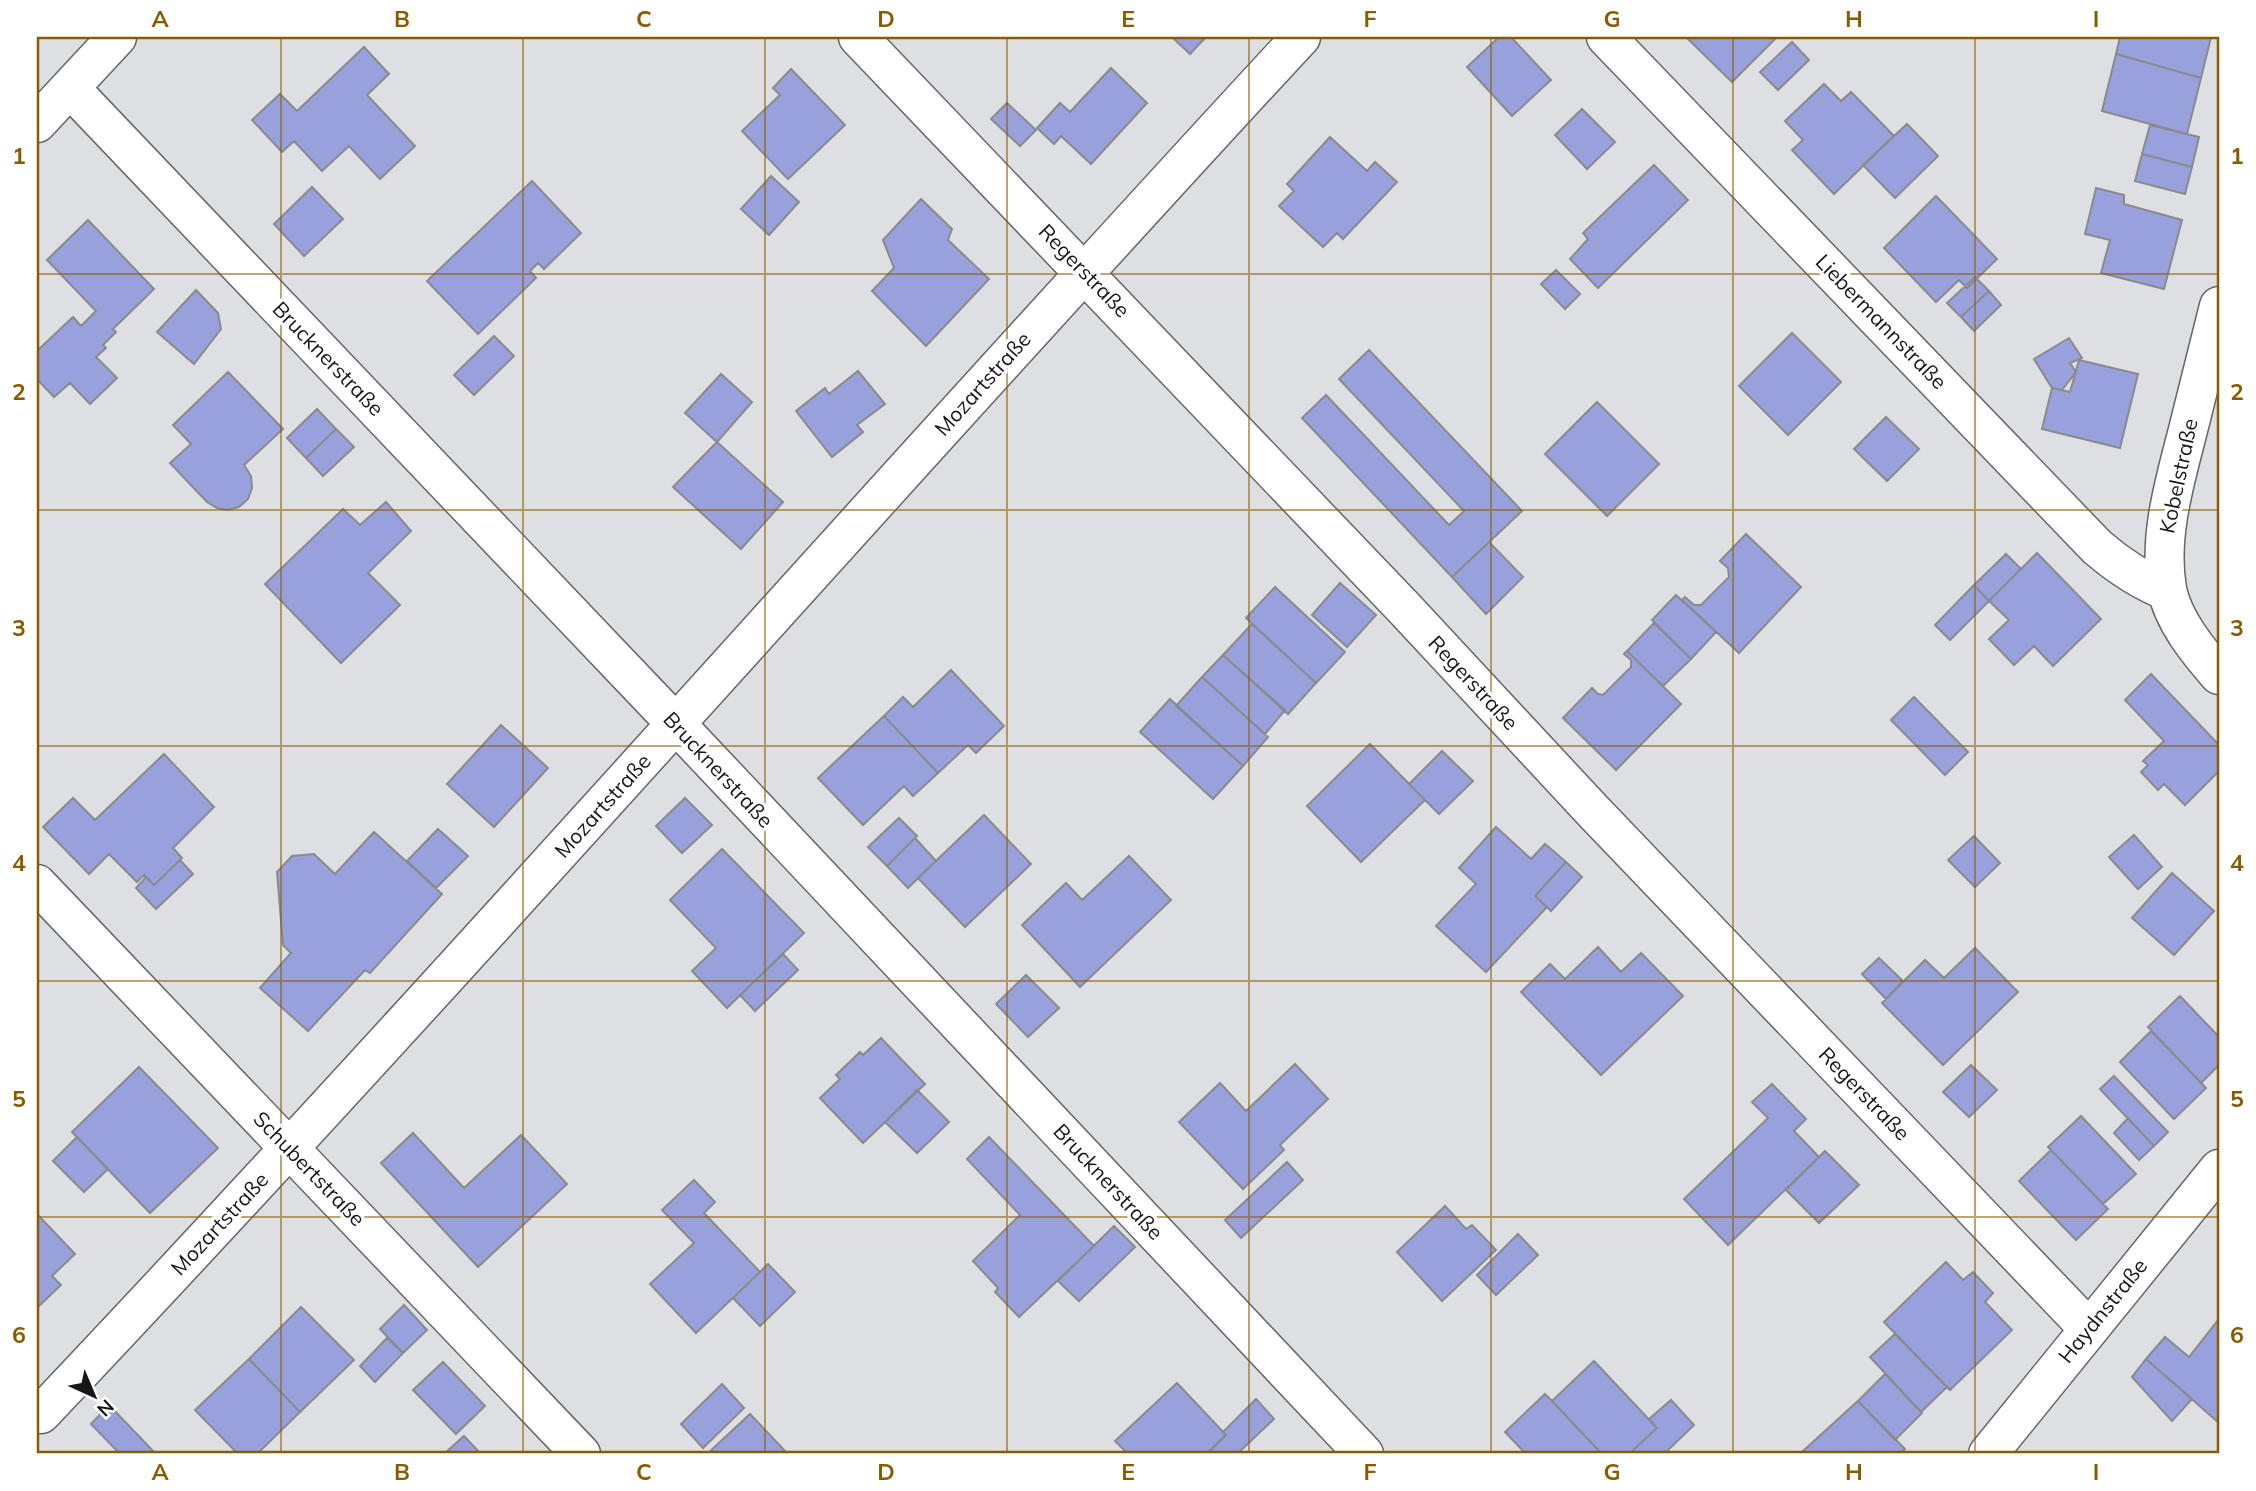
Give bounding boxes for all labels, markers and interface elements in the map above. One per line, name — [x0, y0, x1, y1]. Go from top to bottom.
text: A — [151, 4, 169, 33]
text: B — [394, 4, 410, 33]
text: C — [636, 4, 652, 33]
text: D — [877, 4, 895, 33]
text: E — [1121, 4, 1135, 33]
text: F — [1363, 4, 1377, 33]
text: G — [1603, 4, 1621, 33]
text: H — [1845, 4, 1863, 33]
text: I — [2093, 4, 2099, 33]
text: 1 — [12, 141, 26, 170]
text: 1 — [2230, 141, 2244, 170]
street label: Regerstraße — [1034, 218, 1136, 322]
street label: Liebermannstraße — [1811, 248, 1953, 394]
street label: Brucknerstraße — [268, 296, 390, 421]
street label: Mozartstraße — [929, 326, 1036, 441]
text: 2 — [12, 377, 26, 406]
text: 2 — [2230, 377, 2244, 406]
street label: Kobelstraße — [2153, 416, 2203, 536]
text: 3 — [12, 613, 26, 642]
text: 3 — [2230, 613, 2244, 642]
street label: Regerstraße — [1423, 630, 1524, 735]
street label: Brucknerstraße — [658, 706, 779, 833]
street label: Mozartstraße — [549, 748, 656, 863]
text: 4 — [12, 848, 26, 877]
text: 4 — [2230, 848, 2244, 877]
street label: Regerstraße — [1814, 1041, 1916, 1145]
text: 5 — [12, 1084, 26, 1113]
text: 5 — [2230, 1084, 2244, 1113]
street label: Schubertstraße — [248, 1105, 371, 1231]
street label: Brucknerstraße — [1048, 1118, 1169, 1245]
street label: Mozartstraße — [165, 1166, 274, 1280]
street label: Haydnstraße — [2052, 1253, 2152, 1368]
text: 6 — [12, 1320, 26, 1349]
text: 6 — [2230, 1320, 2244, 1349]
north arrow — [60, 1362, 130, 1432]
text: N — [92, 1395, 119, 1422]
text: A — [151, 1457, 169, 1486]
text: B — [394, 1457, 410, 1486]
text: C — [636, 1457, 652, 1486]
text: D — [877, 1457, 895, 1486]
text: E — [1121, 1457, 1135, 1486]
text: F — [1363, 1457, 1377, 1486]
text: G — [1603, 1457, 1621, 1486]
text: H — [1845, 1457, 1863, 1486]
text: I — [2093, 1457, 2099, 1486]

